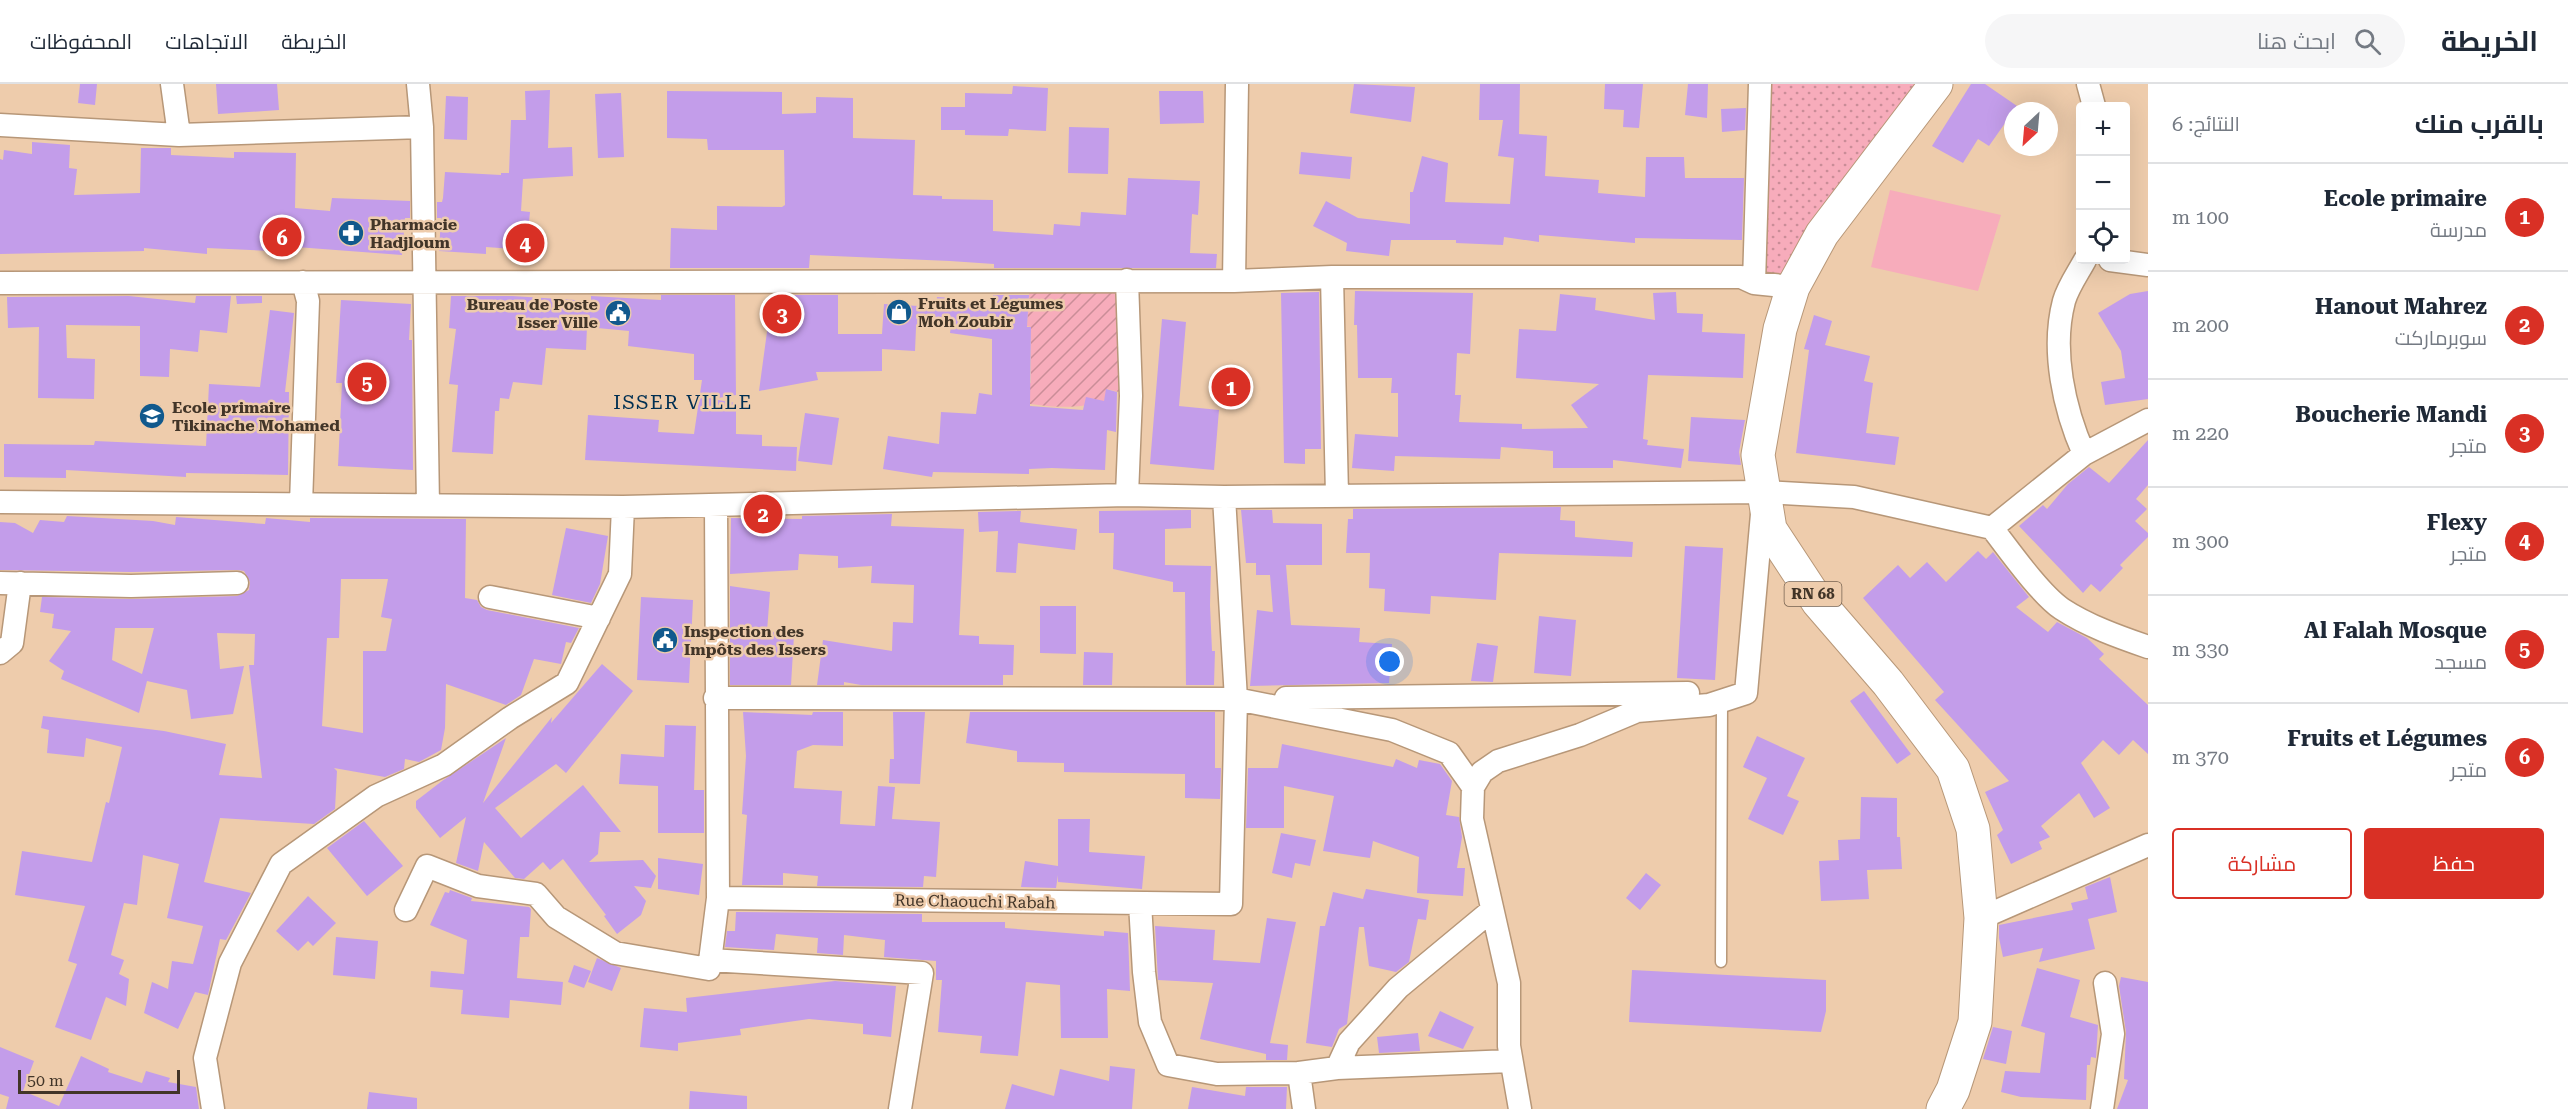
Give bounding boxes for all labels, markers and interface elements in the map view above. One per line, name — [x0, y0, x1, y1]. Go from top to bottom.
search box — [1985, 14, 2405, 68]
icon: search — [2351, 25, 2384, 58]
text: الخريطة — [2441, 25, 2538, 58]
text: ابحث هنا — [2257, 29, 2336, 54]
text: المحفوظات — [30, 30, 132, 54]
text: الاتجاهات — [165, 30, 248, 54]
text: الخريطة — [281, 30, 347, 54]
north arrow — [2004, 102, 2058, 156]
map controls — [2076, 102, 2130, 264]
button: + — [2076, 102, 2130, 156]
text: بالقرب منك — [2415, 109, 2544, 139]
text: النتائج: 6 — [2172, 112, 2240, 136]
button: − — [2076, 156, 2130, 210]
text: Ecole primaire — [2324, 186, 2487, 211]
text: 100 m — [2172, 205, 2229, 229]
text: 1 — [2519, 205, 2530, 229]
button: locate — [2076, 210, 2130, 264]
pin: 6 — [262, 214, 302, 260]
place label: Pharmacie Hadjloum — [370, 215, 457, 252]
pharmacy icon: Pharmacie Hadjloum — [336, 218, 366, 248]
text: مدرسة — [2430, 218, 2487, 242]
pin: 4 — [506, 220, 544, 266]
pin: 3 — [762, 292, 802, 336]
place label: Fruits et Légumes Moh Zoubir — [918, 294, 1063, 331]
text: Hanout Mahrez — [2315, 294, 2487, 319]
place label: Bureau de Poste Isser Ville — [467, 295, 598, 332]
shop icon: Fruits et Légumes Moh Zoubir — [884, 297, 914, 327]
public building icon: Bureau de Poste Isser Ville — [603, 298, 633, 328]
text: 200 m — [2172, 313, 2229, 337]
text: 2 — [2519, 313, 2530, 337]
text: سوبرماركت — [2395, 326, 2487, 350]
pin: 5 — [348, 360, 386, 404]
pin: 1 — [1212, 364, 1250, 410]
district label: ISSER VILLE — [613, 390, 753, 414]
place label: Ecole primaire Tikinache Mohamed — [172, 398, 340, 435]
school or university icon: Ecole primaire Tikinache Mohamed — [137, 401, 167, 431]
text: Boucherie Mandi — [2295, 402, 2487, 427]
text: 220 m — [2172, 421, 2229, 445]
text: 3 — [2519, 421, 2530, 445]
text: متجر — [2450, 434, 2487, 458]
pin: 2 — [744, 492, 783, 536]
text: Flexy — [2427, 510, 2487, 535]
text: 300 m — [2172, 529, 2229, 553]
text: 4 — [2519, 529, 2530, 553]
text: متجر — [2450, 542, 2487, 566]
road number: RN 68 — [1784, 582, 1842, 606]
text: Al Falah Mosque — [2304, 618, 2487, 643]
place label: Inspection des Impôts des Issers — [684, 622, 826, 659]
public building icon: Inspection des Impôts des Issers — [650, 625, 680, 655]
text: 330 m — [2172, 637, 2229, 661]
text: 5 — [2519, 637, 2530, 661]
your location — [1375, 647, 1404, 676]
text: مسجد — [2434, 650, 2487, 674]
text: Fruits et Légumes — [2287, 726, 2487, 751]
text: 370 m — [2172, 745, 2229, 769]
text: 6 — [2519, 745, 2530, 769]
text: متجر — [2450, 758, 2487, 782]
button: مشاركة — [2172, 828, 2352, 899]
button: حفظ — [2364, 828, 2544, 899]
street label: Rue Chaouchi Rabah — [894, 891, 1056, 912]
scale bar — [18, 1067, 180, 1094]
text: 50 m — [27, 1071, 64, 1090]

